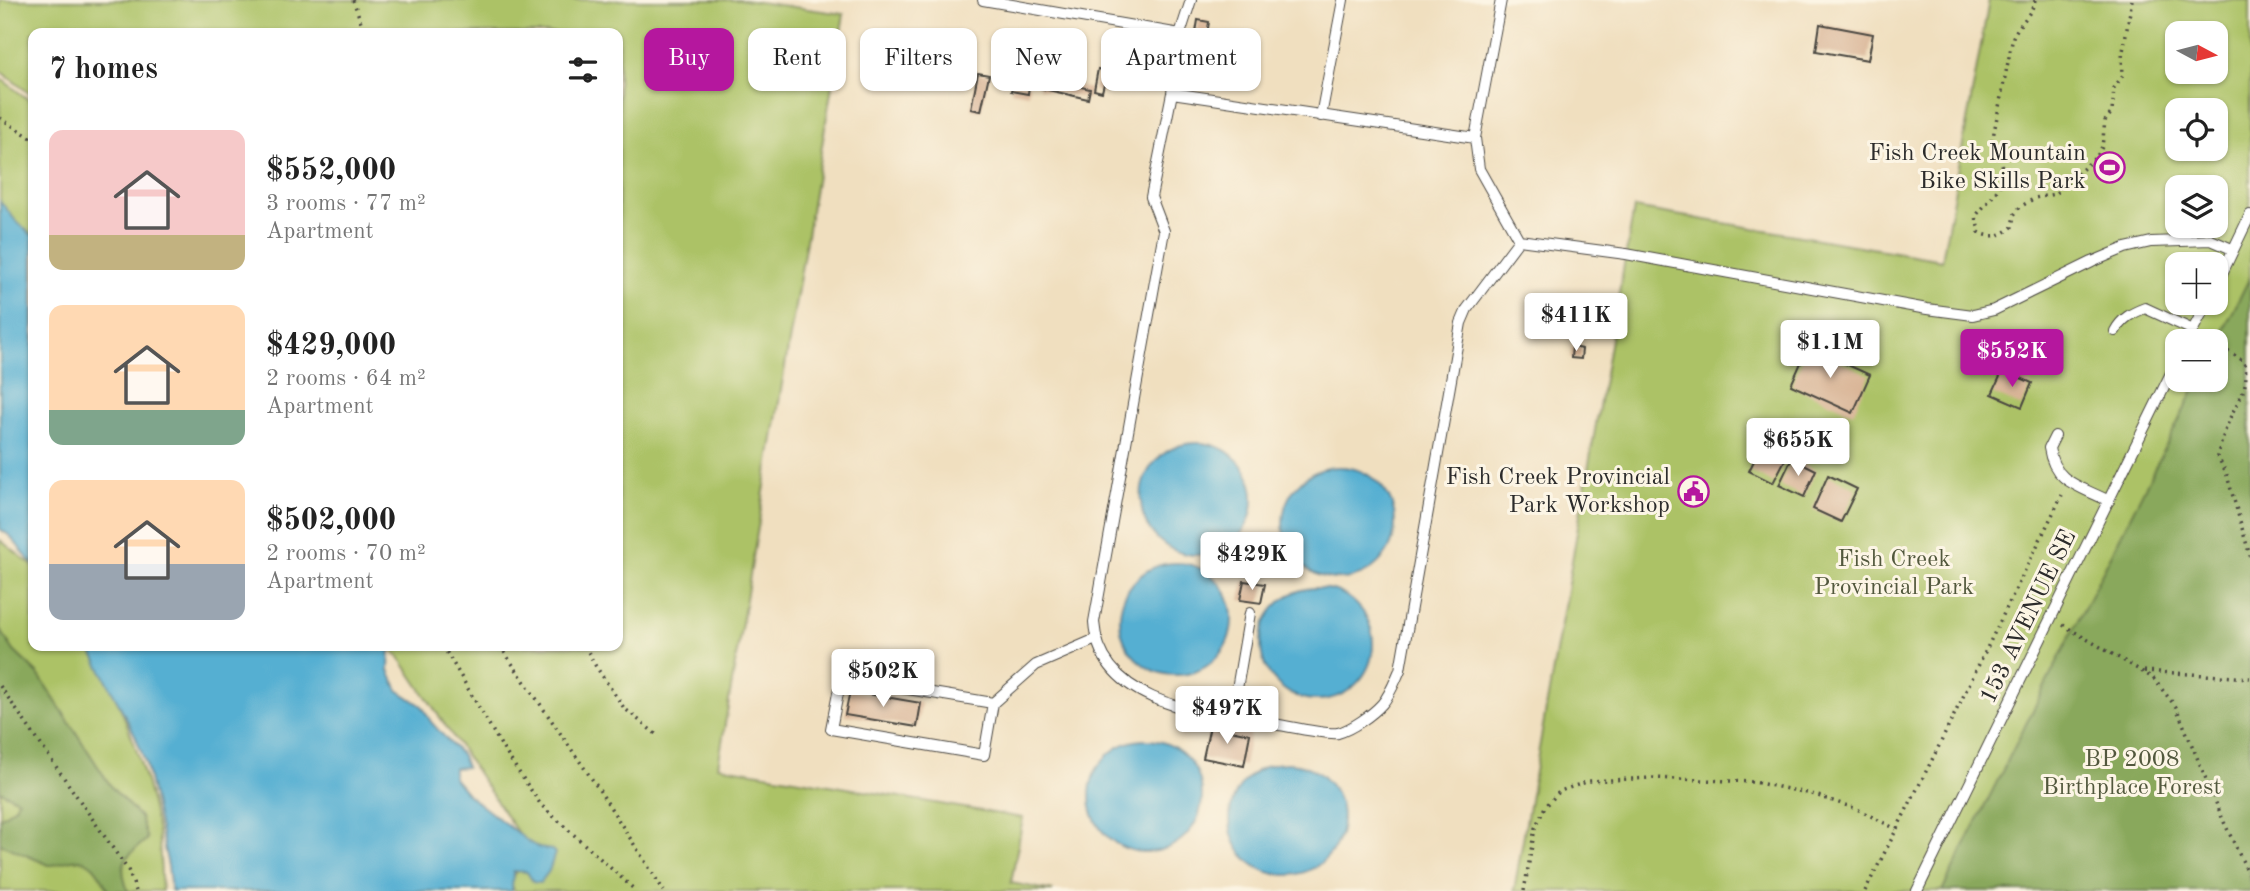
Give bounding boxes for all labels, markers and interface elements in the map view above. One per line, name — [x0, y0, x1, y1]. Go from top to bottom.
north arrow — [2165, 21, 2228, 84]
map controls — [2165, 21, 2228, 392]
chip: Buy — [644, 28, 734, 91]
chip: Rent — [748, 28, 846, 91]
chip: Filters — [860, 28, 977, 91]
chip: New — [991, 28, 1087, 91]
chip: Apartment — [1101, 28, 1261, 91]
icon: filters — [564, 51, 602, 89]
text: 7 homes — [49, 55, 158, 85]
button: locate — [2165, 98, 2228, 161]
place label: Fish Creek Mountain Bike Skills Park — [1868, 142, 2086, 194]
sports icon: Fish Creek Mountain Bike Skills Park — [2092, 151, 2126, 185]
text: $552,000 — [266, 156, 396, 186]
icon: home — [105, 158, 189, 242]
button: layers — [2165, 175, 2228, 238]
text: 3 rooms · 77 m² — [266, 192, 426, 215]
text: Apartment — [266, 220, 374, 243]
button: + — [2165, 252, 2228, 315]
pin: $411K — [1527, 294, 1625, 353]
text: $411K — [1540, 304, 1612, 327]
pin: $1.1M — [1781, 320, 1879, 380]
button: − — [2165, 329, 2228, 392]
pin: $552K — [1963, 330, 2061, 389]
text: $429,000 — [266, 331, 396, 361]
text: $1.1M — [1797, 331, 1863, 354]
icon: home — [105, 333, 189, 417]
text: $552K — [1976, 340, 2048, 363]
text: 2 rooms · 64 m² — [266, 367, 426, 390]
text: Apartment — [266, 395, 374, 418]
pin: $655K — [1749, 419, 1847, 478]
text: $655K — [1762, 429, 1834, 452]
place label: Fish Creek Provincial Park Workshop — [1445, 466, 1670, 518]
public building icon: Fish Creek Provincial Park Workshop — [1676, 475, 1710, 509]
text: $502,000 — [266, 506, 396, 536]
icon: home — [105, 508, 189, 592]
street label: 153 AVENUE SE — [1977, 526, 2081, 708]
pin: $429K — [1203, 532, 1301, 592]
text: 2 rooms · 70 m² — [266, 542, 426, 565]
text: $429K — [1216, 543, 1288, 566]
park label: Fish Creek Provincial Park — [1814, 548, 1974, 600]
text: Apartment — [266, 570, 374, 593]
pin: $502K — [834, 650, 932, 709]
text: $502K — [847, 660, 919, 683]
pin: $497K — [1178, 686, 1276, 746]
text: $497K — [1191, 697, 1263, 720]
park label: BP 2008 Birthplace Forest — [2042, 748, 2222, 800]

